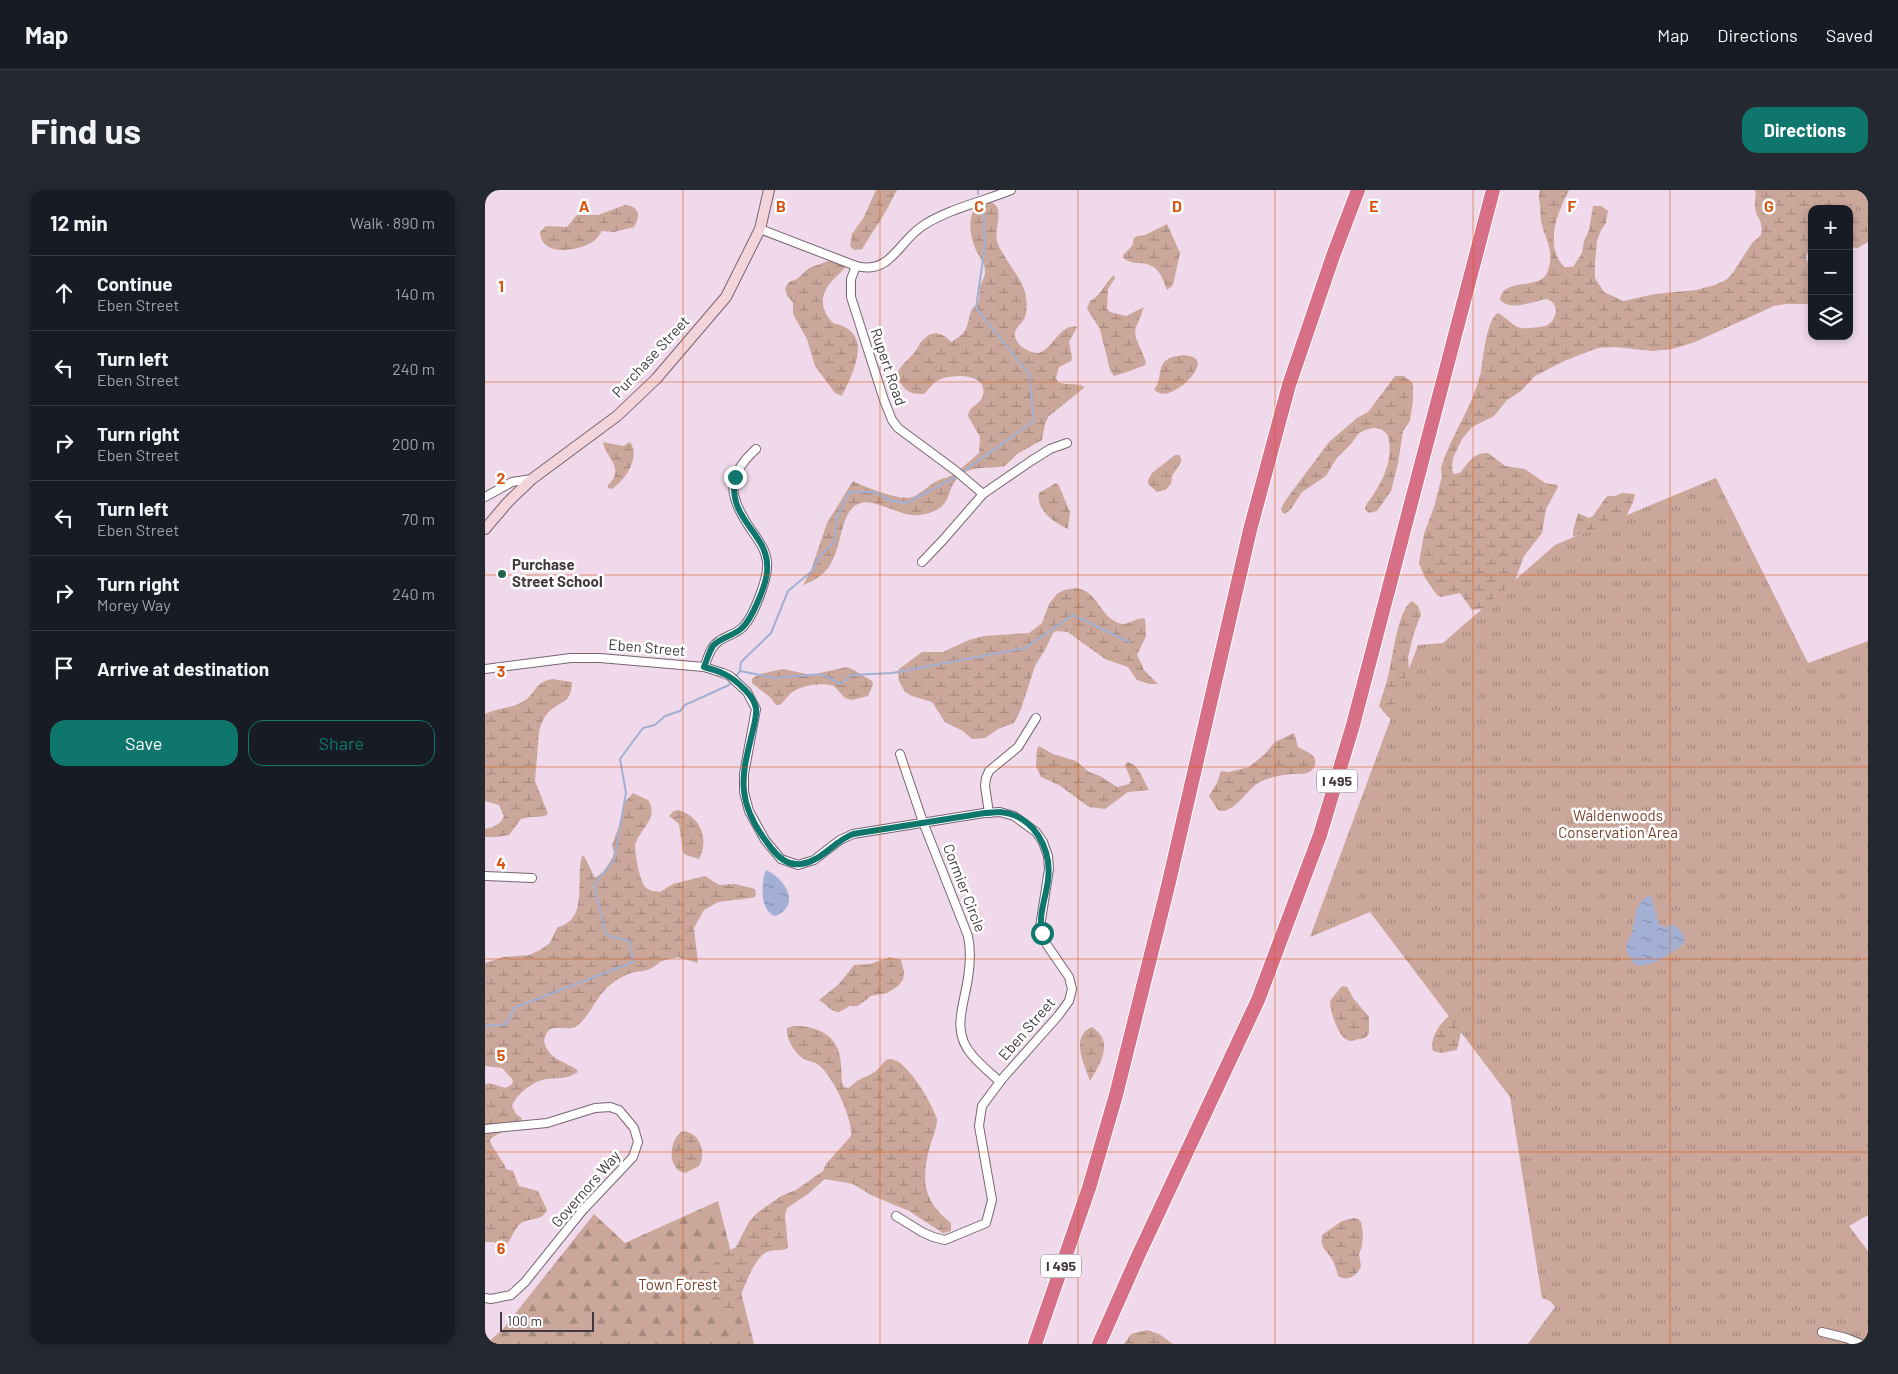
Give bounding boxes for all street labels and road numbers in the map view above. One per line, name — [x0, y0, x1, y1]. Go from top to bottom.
street label: Purchase Street — [608, 312, 693, 401]
street label: Rupert Road — [867, 326, 911, 408]
street label: Eben Street — [608, 635, 686, 659]
road number: I 495 — [1317, 770, 1357, 792]
street label: Cormier Circle — [940, 841, 990, 934]
street label: Eben Street — [994, 993, 1058, 1063]
street label: Governors Way — [547, 1146, 624, 1231]
road number: I 495 — [1041, 1254, 1081, 1278]

